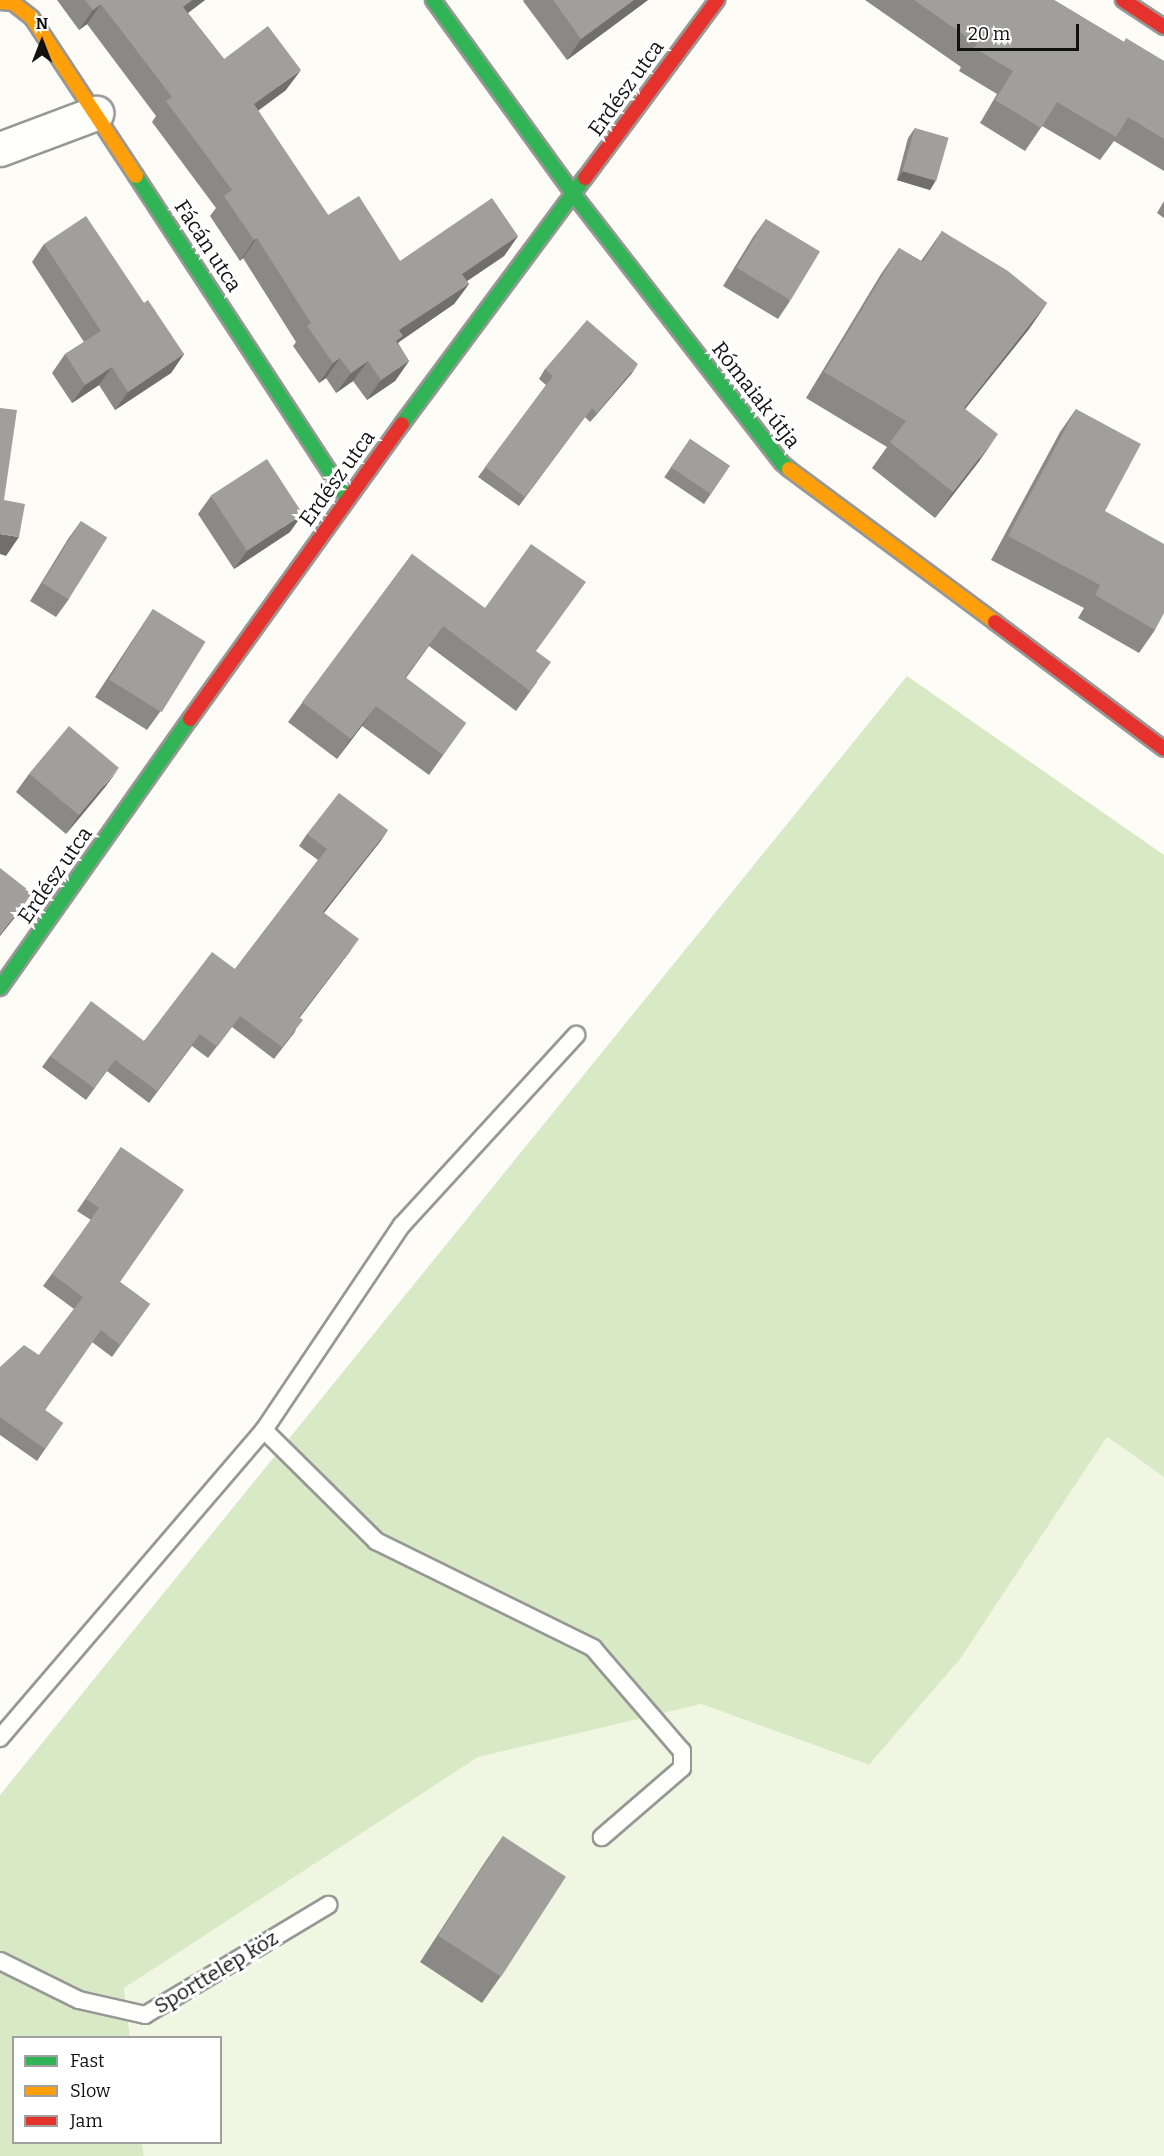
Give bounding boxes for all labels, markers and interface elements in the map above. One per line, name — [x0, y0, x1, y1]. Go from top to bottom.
north arrow — [12, 12, 72, 72]
scale bar — [960, 12, 1082, 50]
text: N — [36, 14, 48, 33]
text: 20 m — [968, 23, 1010, 45]
street label: Erdész utca — [583, 35, 669, 141]
street label: Fácán utca — [169, 195, 247, 297]
street label: Rómaiak útja — [707, 337, 805, 453]
street label: Erdész utca — [294, 425, 380, 531]
street label: Erdész utca — [13, 822, 97, 928]
street label: Sporttelep köz — [150, 1925, 282, 2019]
legend — [12, 2036, 222, 2144]
text: Fast — [70, 2050, 105, 2072]
text: Slow — [70, 2080, 110, 2102]
text: Jam — [70, 2110, 103, 2132]

